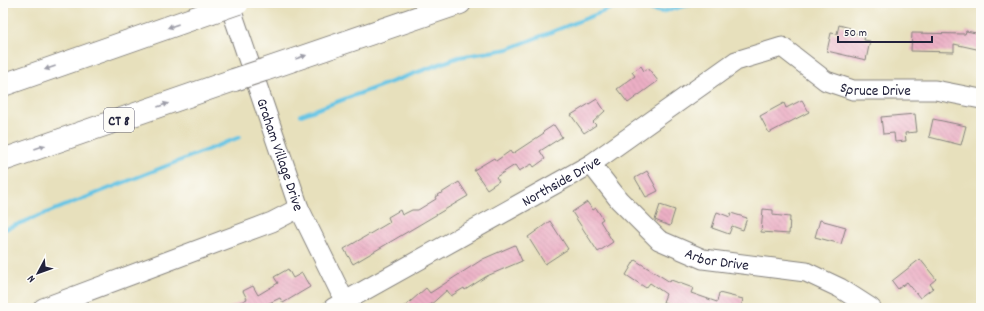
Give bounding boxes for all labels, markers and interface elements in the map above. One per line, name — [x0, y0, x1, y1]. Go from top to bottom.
scale bar — [838, 18, 932, 44]
one-way arrow — [166, 23, 178, 29]
text: 50 m — [844, 25, 867, 42]
one-way arrow — [296, 54, 308, 60]
one-way arrow — [43, 66, 55, 72]
street label: Spruce Drive — [837, 77, 911, 103]
street label: Graham Village Drive — [249, 96, 308, 215]
one-way arrow — [157, 102, 169, 108]
road number: CT 8 — [104, 108, 134, 132]
one-way arrow — [34, 144, 46, 150]
street label: Northside Drive — [518, 151, 606, 213]
street label: Arbor Drive — [681, 243, 751, 278]
north arrow — [18, 253, 58, 293]
text: N — [24, 271, 40, 286]

